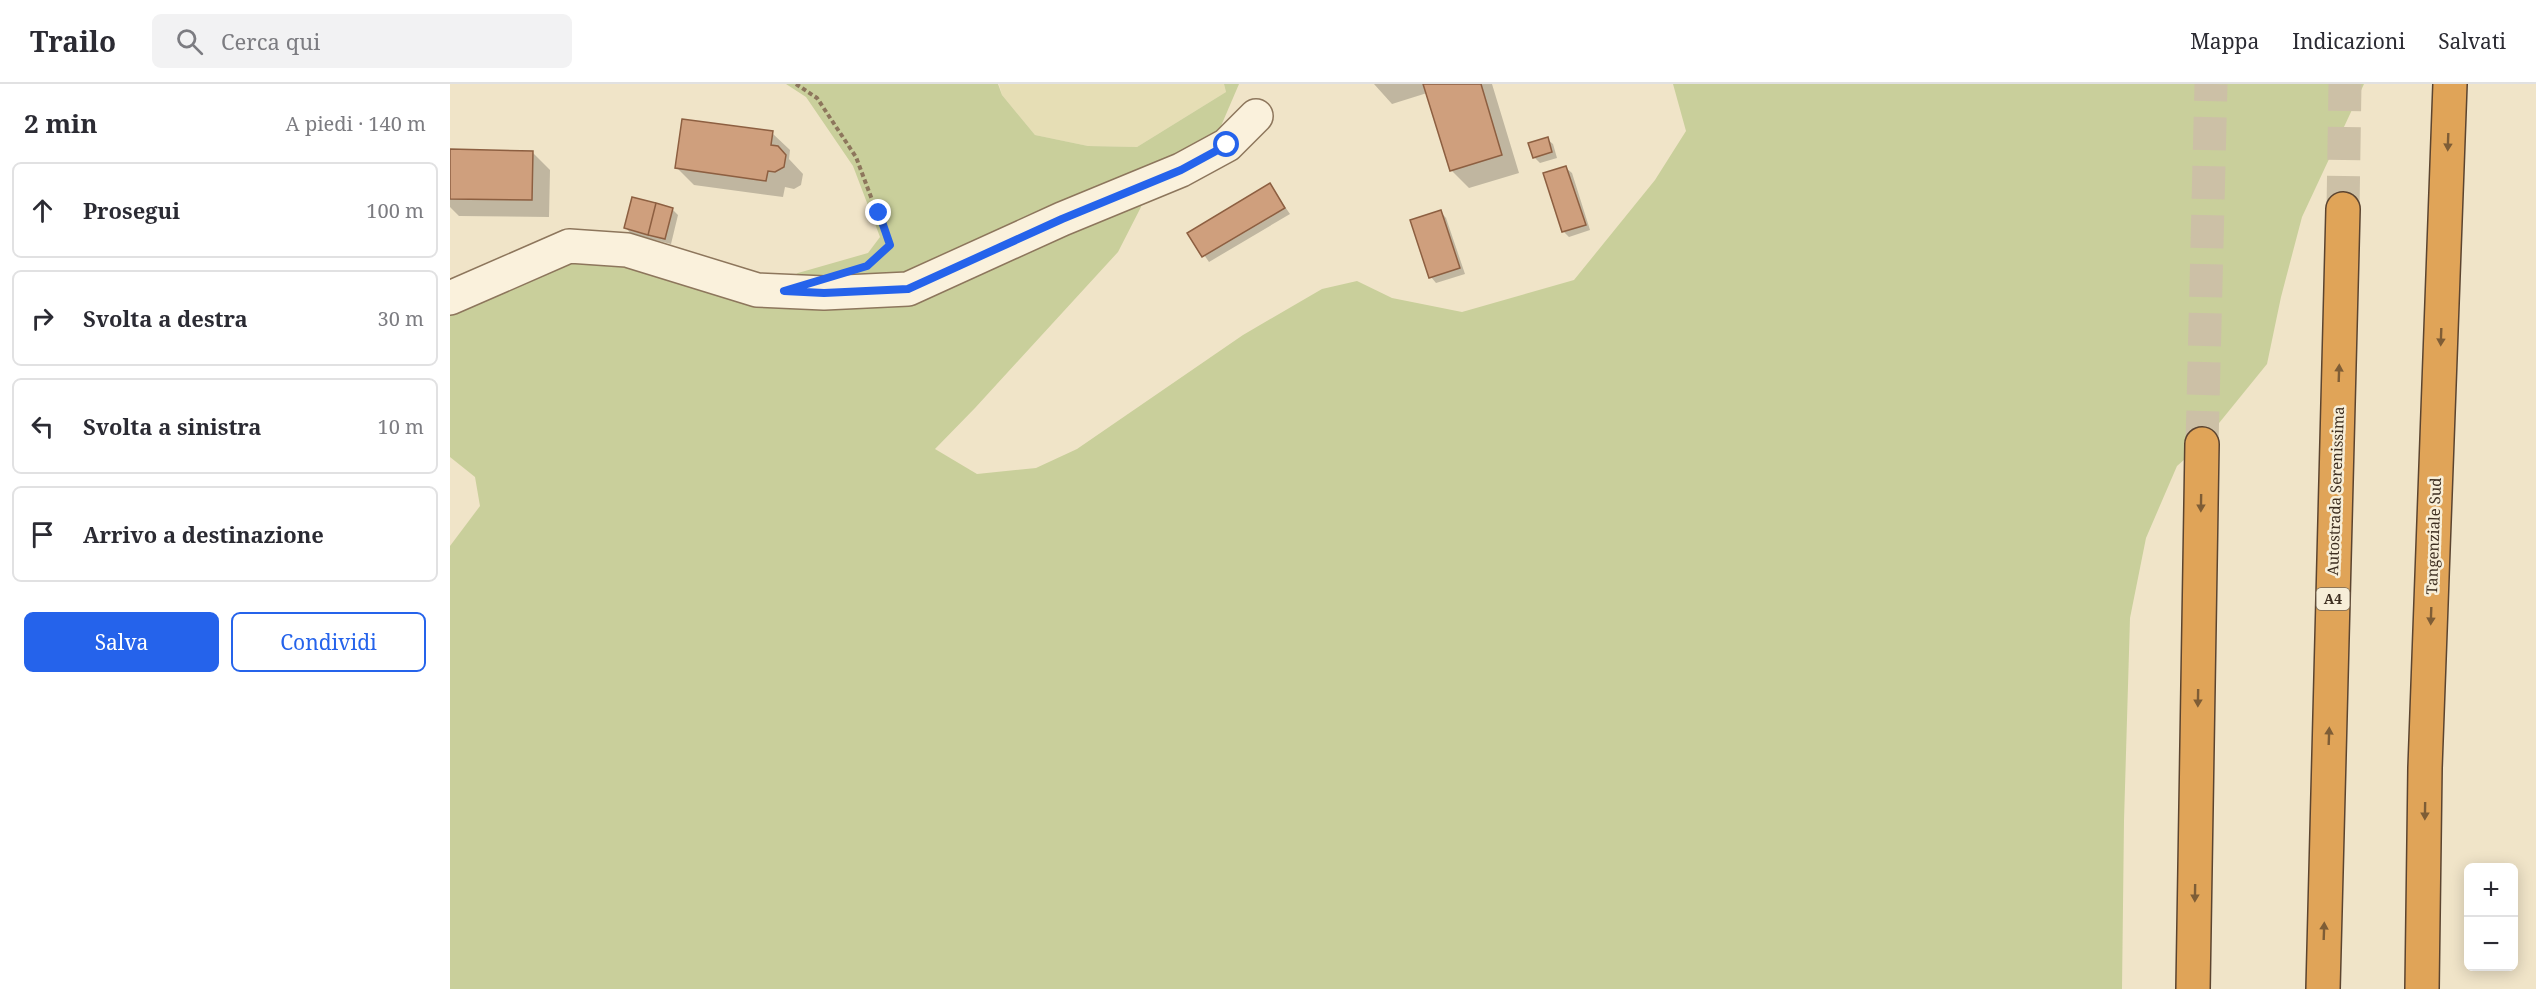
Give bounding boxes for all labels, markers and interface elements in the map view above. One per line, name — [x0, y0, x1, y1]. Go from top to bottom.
search box — [152, 14, 572, 68]
text: Trailo — [30, 22, 116, 60]
icon: search — [173, 25, 206, 58]
text: Cerca qui — [221, 26, 320, 56]
text: Mappa — [2190, 27, 2259, 55]
text: Indicazioni — [2292, 27, 2405, 55]
text: Salvati — [2438, 27, 2506, 55]
text: 2 min — [24, 105, 98, 141]
text: A piedi · 140 m — [286, 110, 426, 137]
route start — [1213, 131, 1239, 157]
one-way arrow — [2444, 133, 2453, 152]
icon: ahead — [26, 194, 59, 227]
text: Prosegui — [83, 195, 180, 225]
text: 100 m — [366, 197, 424, 224]
route end — [865, 199, 891, 225]
icon: right — [26, 302, 59, 335]
text: Svolta a destra — [83, 303, 248, 333]
text: 30 m — [378, 305, 424, 332]
one-way arrow — [2436, 328, 2446, 347]
one-way arrow — [2334, 363, 2344, 382]
street label: Autostrada Serenissima — [2322, 406, 2348, 576]
icon: left — [26, 410, 59, 443]
text: Svolta a sinistra — [83, 411, 262, 441]
text: 10 m — [378, 413, 424, 440]
street label: Tangenziale Sud — [2421, 477, 2445, 595]
one-way arrow — [2196, 493, 2206, 512]
icon: arrive — [26, 518, 59, 551]
text: Arrivo a destinazione — [83, 519, 324, 549]
road number: A4 — [2316, 588, 2350, 610]
one-way arrow — [2426, 607, 2435, 626]
button: Salva — [24, 612, 219, 672]
button: Condividi — [231, 612, 426, 672]
one-way arrow — [2193, 688, 2203, 707]
one-way arrow — [2325, 726, 2334, 745]
one-way arrow — [2420, 802, 2429, 821]
map controls — [2464, 863, 2518, 971]
button: + — [2464, 863, 2518, 917]
one-way arrow — [2190, 883, 2199, 902]
button: − — [2464, 917, 2518, 971]
one-way arrow — [2319, 921, 2329, 940]

